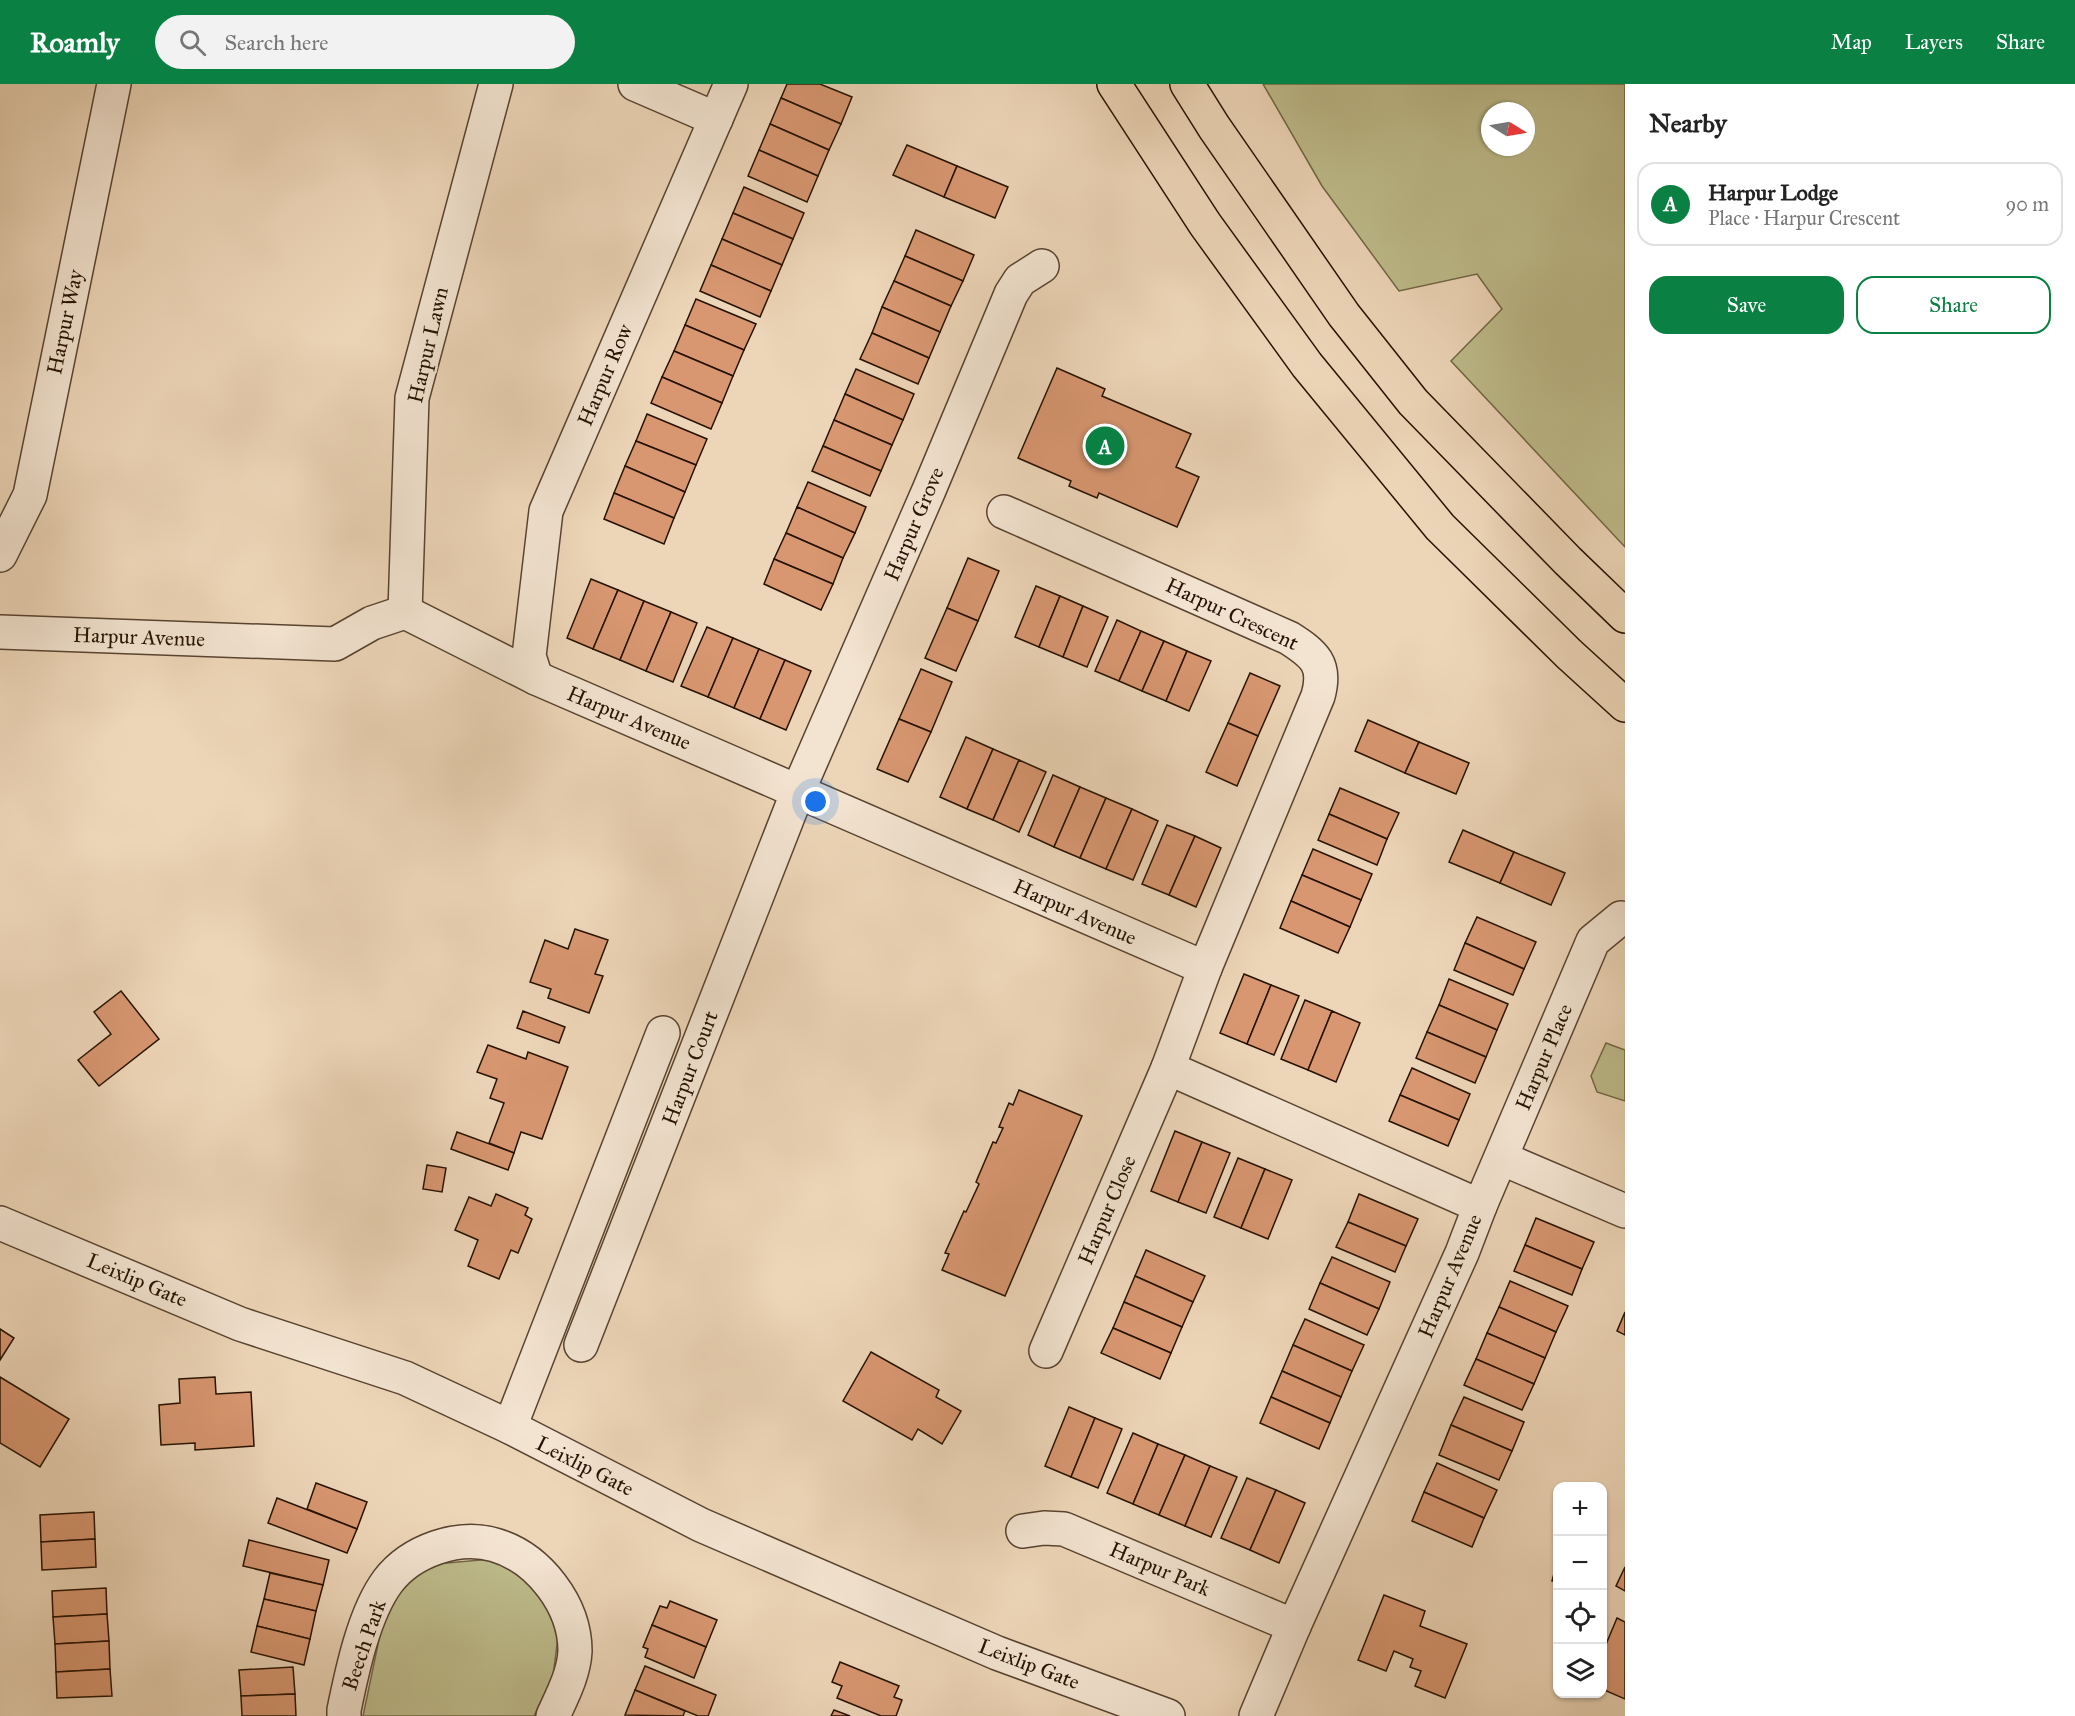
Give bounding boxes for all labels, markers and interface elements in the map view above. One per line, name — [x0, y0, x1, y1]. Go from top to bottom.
search box — [155, 15, 575, 69]
text: Roamly — [30, 25, 119, 60]
icon: search — [176, 26, 209, 59]
text: Search here — [224, 29, 328, 56]
text: Map — [1831, 29, 1872, 55]
text: Layers — [1905, 29, 1963, 55]
text: Share — [1996, 29, 2045, 55]
north arrow — [1481, 102, 1535, 156]
text: Nearby — [1649, 107, 1727, 139]
text: Harpur Lodge — [1708, 179, 1838, 206]
text: A — [1664, 192, 1677, 216]
text: 90 m — [2006, 192, 2049, 216]
text: Place · Harpur Crescent — [1708, 206, 1900, 230]
street label: Harpur Way — [41, 266, 89, 377]
button: Save — [1649, 276, 1844, 334]
button: Share — [1856, 276, 2051, 334]
street label: Harpur Lawn — [402, 284, 454, 406]
street label: Harpur Row — [572, 320, 638, 430]
pin: A — [1086, 424, 1124, 469]
street label: Harpur Grove — [878, 463, 950, 585]
street label: Harpur Crescent — [1161, 572, 1303, 656]
street label: Harpur Avenue — [73, 622, 206, 652]
street label: Harpur Avenue — [563, 680, 695, 756]
your location — [801, 787, 830, 816]
street label: Harpur Avenue — [1009, 873, 1141, 951]
street label: Harpur Place — [1510, 1000, 1578, 1114]
street label: Harpur Court — [656, 1007, 724, 1129]
street label: Harpur Close — [1072, 1151, 1142, 1269]
street label: Harpur Avenue — [1412, 1210, 1488, 1342]
street label: Leixlip Gate — [83, 1247, 191, 1313]
street label: Leixlip Gate — [532, 1430, 638, 1502]
map controls — [1553, 1482, 1607, 1698]
button: + — [1553, 1482, 1607, 1536]
street label: Harpur Park — [1106, 1536, 1215, 1602]
button: − — [1553, 1536, 1607, 1590]
button: locate — [1553, 1590, 1607, 1644]
street label: Beech Park — [336, 1596, 392, 1694]
street label: Leixlip Gate — [975, 1633, 1083, 1695]
button: layers — [1553, 1644, 1607, 1698]

